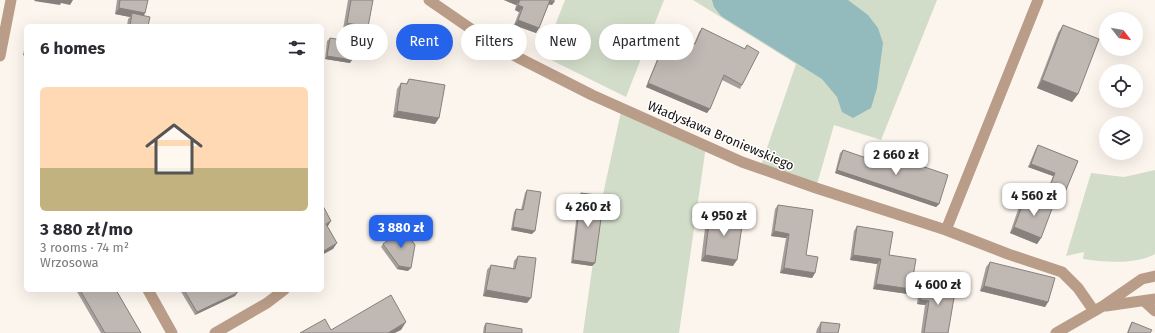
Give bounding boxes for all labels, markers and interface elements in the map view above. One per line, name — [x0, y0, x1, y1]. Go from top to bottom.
north arrow — [1099, 12, 1143, 56]
map controls — [1099, 12, 1143, 160]
chip: Buy — [336, 24, 388, 60]
chip: Rent — [396, 24, 453, 60]
chip: Filters — [461, 24, 527, 60]
chip: New — [535, 24, 591, 60]
chip: Apartment — [599, 24, 694, 60]
icon: filters — [286, 37, 308, 59]
text: 6 homes — [40, 38, 105, 59]
button: locate — [1099, 64, 1143, 108]
street label: Władysława Broniewskiego — [645, 98, 796, 173]
icon: home — [138, 113, 210, 185]
button: layers — [1099, 116, 1143, 160]
pin: 2 660 zł — [855, 142, 937, 176]
text: 2 660 zł — [873, 147, 919, 162]
pin: 4 560 zł — [993, 183, 1075, 217]
text: 4 560 zł — [1011, 188, 1057, 203]
pin: 4 260 zł — [547, 194, 629, 228]
text: 4 260 zł — [565, 199, 611, 214]
pin: 4 950 zł — [683, 203, 765, 237]
text: 4 950 zł — [701, 208, 747, 223]
pin: 3 880 zł — [360, 215, 442, 249]
text: 3 880 zł/mo — [40, 219, 133, 240]
text: 3 880 zł — [378, 220, 424, 235]
text: 3 rooms · 74 m² — [40, 240, 129, 255]
text: Wrzosowa — [40, 255, 99, 270]
pin: 4 600 zł — [897, 272, 979, 306]
text: 4 600 zł — [915, 277, 961, 292]

